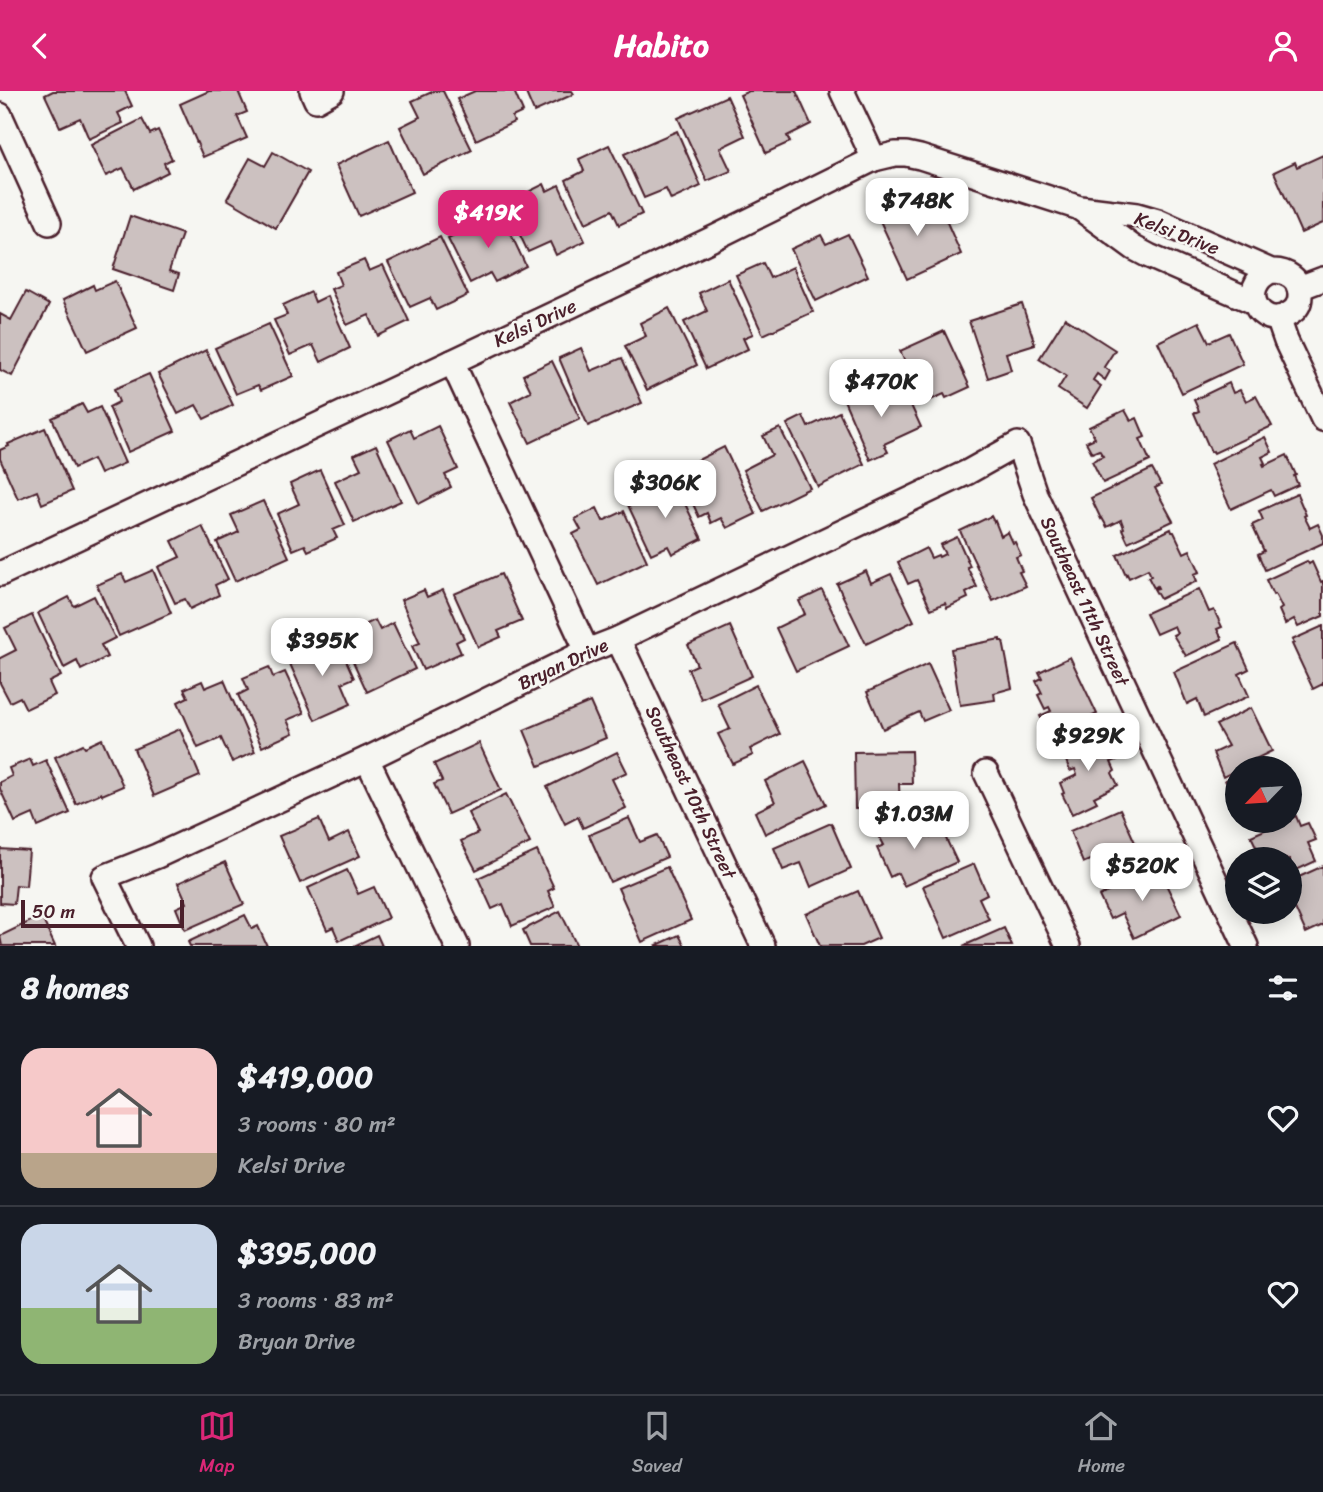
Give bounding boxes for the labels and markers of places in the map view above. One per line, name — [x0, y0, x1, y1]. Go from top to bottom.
pin: $748K — [868, 179, 966, 238]
pin: $419K — [439, 191, 537, 250]
pin: $470K — [832, 359, 930, 419]
pin: $306K — [616, 461, 714, 520]
pin: $395K — [273, 619, 371, 678]
pin: $929K — [1039, 713, 1137, 773]
pin: $1.03M — [857, 791, 971, 851]
pin: $520K — [1093, 843, 1191, 903]

